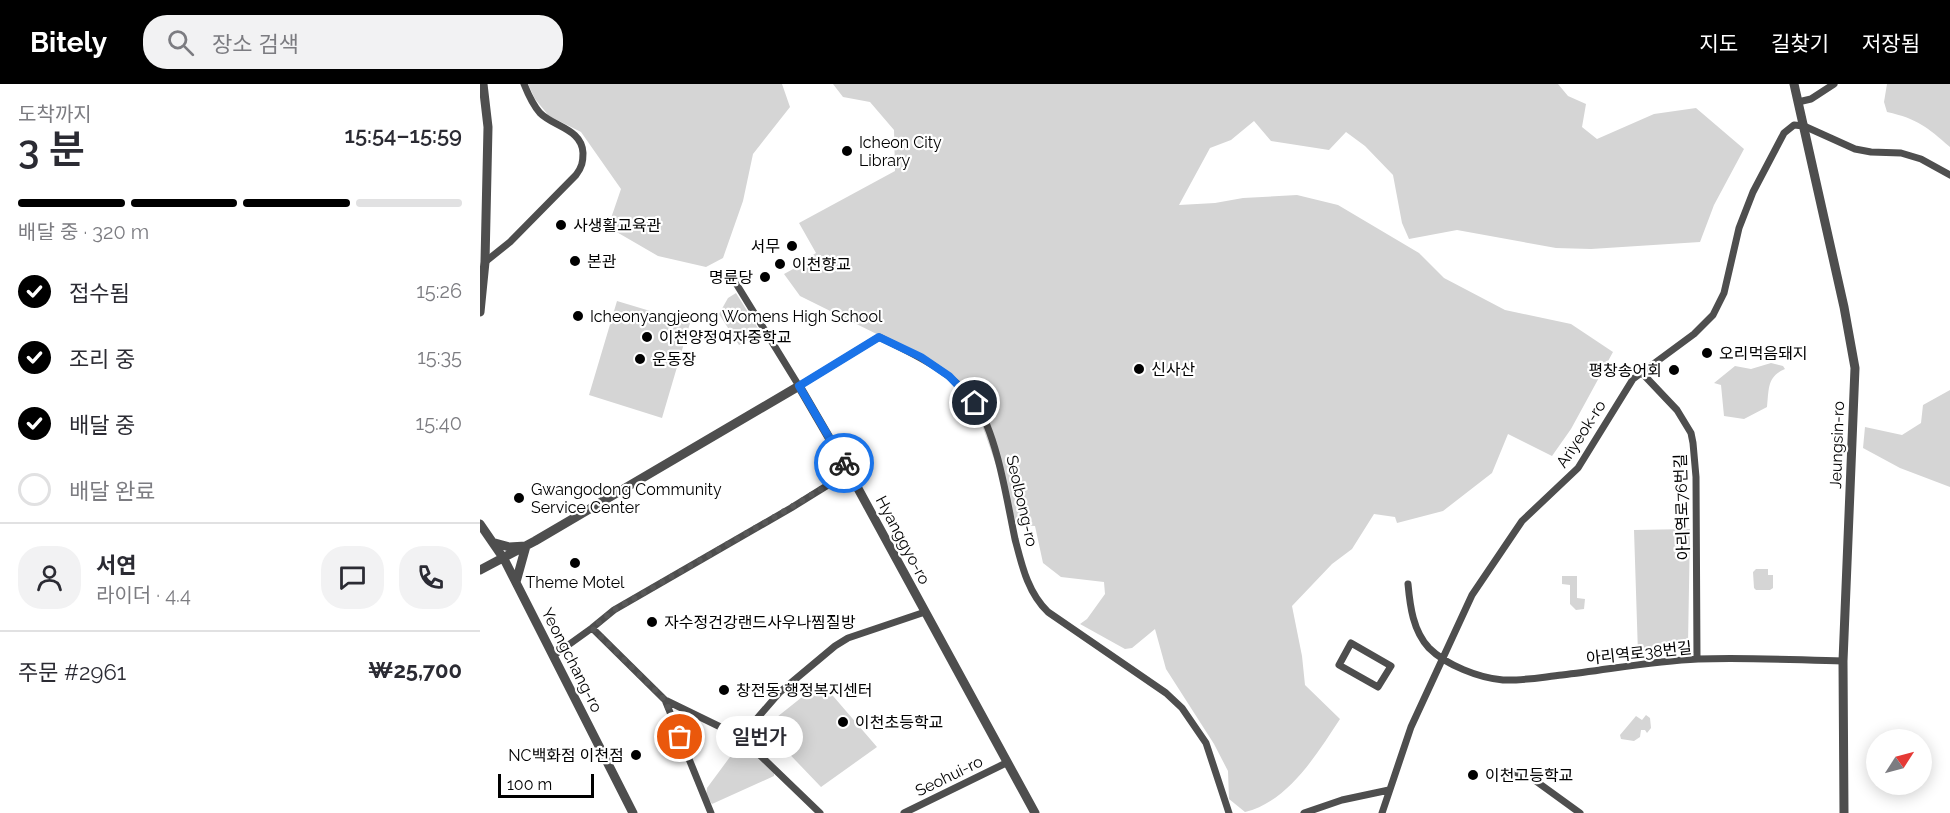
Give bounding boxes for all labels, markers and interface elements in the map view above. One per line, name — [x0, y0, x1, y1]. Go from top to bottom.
search box — [143, 15, 563, 69]
text: Bitely — [30, 26, 107, 59]
icon: search — [164, 26, 197, 59]
text: 장소 검색 — [212, 31, 299, 57]
text: 지도 — [1699, 31, 1738, 56]
text: 길찾기 — [1771, 31, 1829, 56]
text: 저장됨 — [1862, 31, 1920, 56]
text: 도착까지 — [18, 102, 92, 126]
text: 15:54–15:59 — [345, 122, 462, 148]
text: 3 분 — [18, 126, 85, 172]
place label: Icheon City Library — [859, 133, 942, 170]
marker: Icheon City Library — [840, 144, 854, 158]
place label: 사생활교육관 — [573, 216, 662, 235]
marker: 사생활교육관 — [554, 218, 568, 232]
text: 배달 중 · 320 m — [18, 220, 149, 244]
place label: 서무 — [751, 237, 780, 256]
marker: 서무 — [785, 239, 799, 253]
place label: 본관 — [587, 252, 617, 271]
marker: 본관 — [568, 254, 582, 268]
place label: 이천향교 — [792, 255, 851, 274]
marker: 이천향교 — [773, 257, 787, 271]
place label: 명륜당 — [709, 268, 753, 287]
marker: 명륜당 — [758, 270, 772, 284]
icon: check — [18, 275, 51, 308]
text: 15:26 — [416, 279, 462, 303]
text: 접수됨 — [69, 280, 130, 306]
place label: Icheonyangjeong Womens High School — [590, 307, 883, 326]
marker: Icheonyangjeong Womens High School — [571, 309, 585, 323]
place label: 이천양정여자중학교 — [659, 328, 791, 347]
marker: 이천양정여자중학교 — [640, 330, 654, 344]
icon: check — [18, 341, 51, 374]
place label: 오리먹음돼지 — [1719, 344, 1807, 363]
text: 15:35 — [417, 345, 462, 369]
text: 조리 중 — [69, 346, 135, 372]
marker: 오리먹음돼지 — [1700, 346, 1714, 360]
place label: 운동장 — [652, 350, 696, 369]
marker: 운동장 — [633, 352, 647, 366]
place label: 신사산 — [1151, 360, 1195, 379]
place label: 평창송어회 — [1588, 361, 1662, 380]
marker: 신사산 — [1132, 362, 1146, 376]
marker: 평창송어회 — [1667, 363, 1681, 377]
pin — [949, 377, 1000, 428]
icon: home — [958, 386, 991, 419]
street label: Ariyeok-ro — [1552, 397, 1610, 471]
street label: Jeungsin-ro — [1826, 401, 1848, 489]
icon: check — [18, 407, 51, 440]
text: 15:40 — [416, 411, 462, 435]
text: 배달 중 — [69, 412, 135, 438]
courier — [814, 433, 874, 493]
icon: bike — [828, 447, 861, 480]
street label: Seolbong-ro — [1002, 453, 1042, 549]
street label: 아리역로76번길 — [1671, 453, 1693, 561]
text: 배달 완료 — [69, 478, 156, 504]
place label: Gwangodong Community Service Center — [531, 480, 722, 517]
marker: Gwangodong Community Service Center — [512, 491, 526, 505]
street label: Hyanggyo-ro — [872, 492, 934, 588]
button: person — [18, 546, 81, 609]
button: chat — [321, 546, 384, 609]
button: phone — [399, 546, 462, 609]
text: 서연 — [96, 552, 136, 578]
marker: Theme Motel — [568, 556, 582, 570]
place label: Theme Motel — [526, 573, 625, 592]
text: 라이더 · 4.4 — [96, 583, 191, 607]
street label: Yeongchang-ro — [537, 605, 607, 715]
place label: 자수정건강랜드사우나찜질방 — [664, 613, 856, 632]
marker: 자수정건강랜드사우나찜질방 — [645, 615, 659, 629]
street label: 아리역로38번길 — [1585, 638, 1693, 668]
text: ₩25,700 — [368, 657, 462, 683]
text: 주문 #2961 — [18, 659, 126, 685]
place label: 창전동 행정복지센터 — [736, 681, 873, 700]
marker: 창전동 행정복지센터 — [717, 683, 731, 697]
pin — [654, 711, 705, 762]
place label: 이천초등학교 — [855, 713, 943, 732]
marker: 이천초등학교 — [836, 715, 850, 729]
callout: 일번가 — [716, 716, 803, 758]
icon: bag — [663, 720, 696, 753]
text: 일번가 — [732, 725, 787, 749]
north arrow — [1866, 729, 1932, 795]
map controls — [1866, 729, 1932, 795]
place label: NC백화점 이천점 — [508, 746, 624, 765]
marker: NC백화점 이천점 — [629, 748, 643, 762]
street label: Seohui-ro — [912, 752, 986, 800]
place label: 이천고등학교 — [1485, 766, 1573, 785]
marker: 이천고등학교 — [1466, 768, 1480, 782]
scale bar — [498, 771, 594, 798]
text: 100 m — [507, 775, 552, 794]

